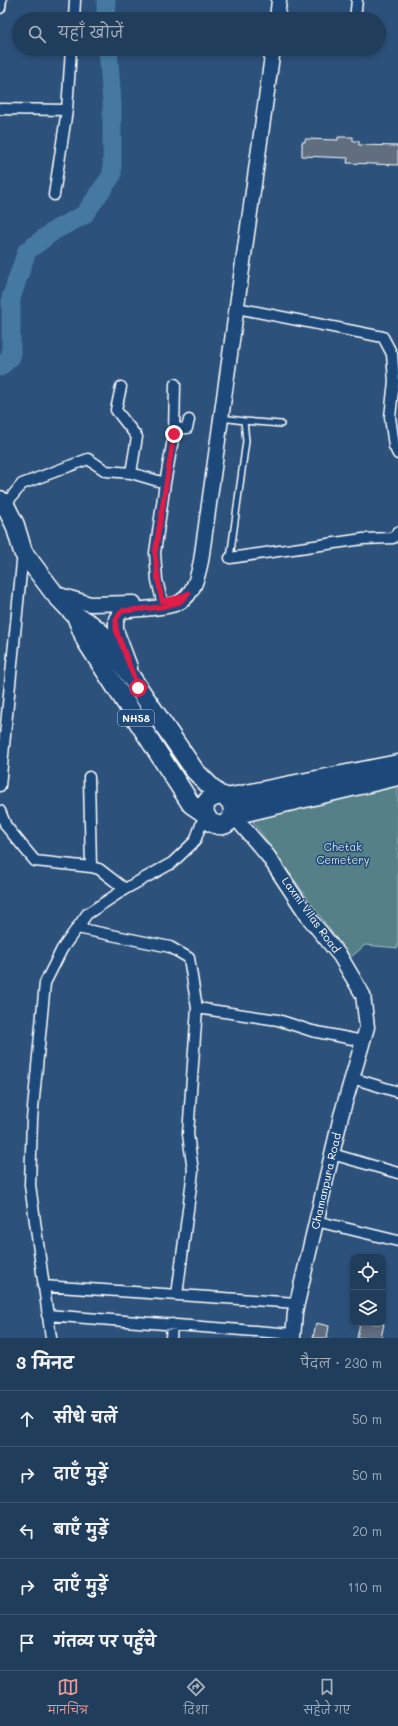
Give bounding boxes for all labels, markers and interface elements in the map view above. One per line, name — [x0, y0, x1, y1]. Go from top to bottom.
search box — [12, 12, 386, 56]
text: यहाँ खोजें — [58, 22, 123, 42]
icon: search — [26, 23, 48, 45]
route end — [165, 425, 183, 443]
route start — [129, 679, 147, 697]
road number: NH58 — [118, 710, 154, 726]
park label: Chetak Cemetery — [316, 839, 370, 867]
street label: Laxmi Vilas Road — [279, 874, 344, 956]
street label: Chamanpura Road — [307, 1131, 344, 1231]
map controls — [350, 1254, 386, 1326]
button: locate — [350, 1254, 386, 1290]
button: layers — [350, 1290, 386, 1326]
text: 3 मिनट — [16, 1351, 74, 1373]
text: पैदल · 230 m — [301, 1354, 382, 1371]
text: सीधे चलें — [54, 1407, 117, 1427]
icon: ahead — [16, 1408, 38, 1430]
text: 50 m — [352, 1410, 382, 1427]
text: दाएँ मुड़ें — [54, 1463, 108, 1483]
icon: right — [16, 1464, 38, 1486]
text: 50 m — [352, 1466, 382, 1483]
text: बाएँ मुड़ें — [54, 1519, 108, 1539]
icon: left — [16, 1520, 38, 1542]
text: 20 m — [352, 1522, 382, 1539]
text: दाएँ मुड़ें — [54, 1575, 108, 1595]
icon: right — [16, 1576, 38, 1598]
text: 110 m — [348, 1578, 382, 1595]
text: गंतव्य पर पहुँचे — [54, 1631, 156, 1651]
icon: arrive — [16, 1632, 38, 1654]
tab: मानचित्र — [48, 1676, 88, 1722]
tab: दिशा — [183, 1676, 208, 1722]
tab: सहेजे गए — [304, 1676, 350, 1722]

